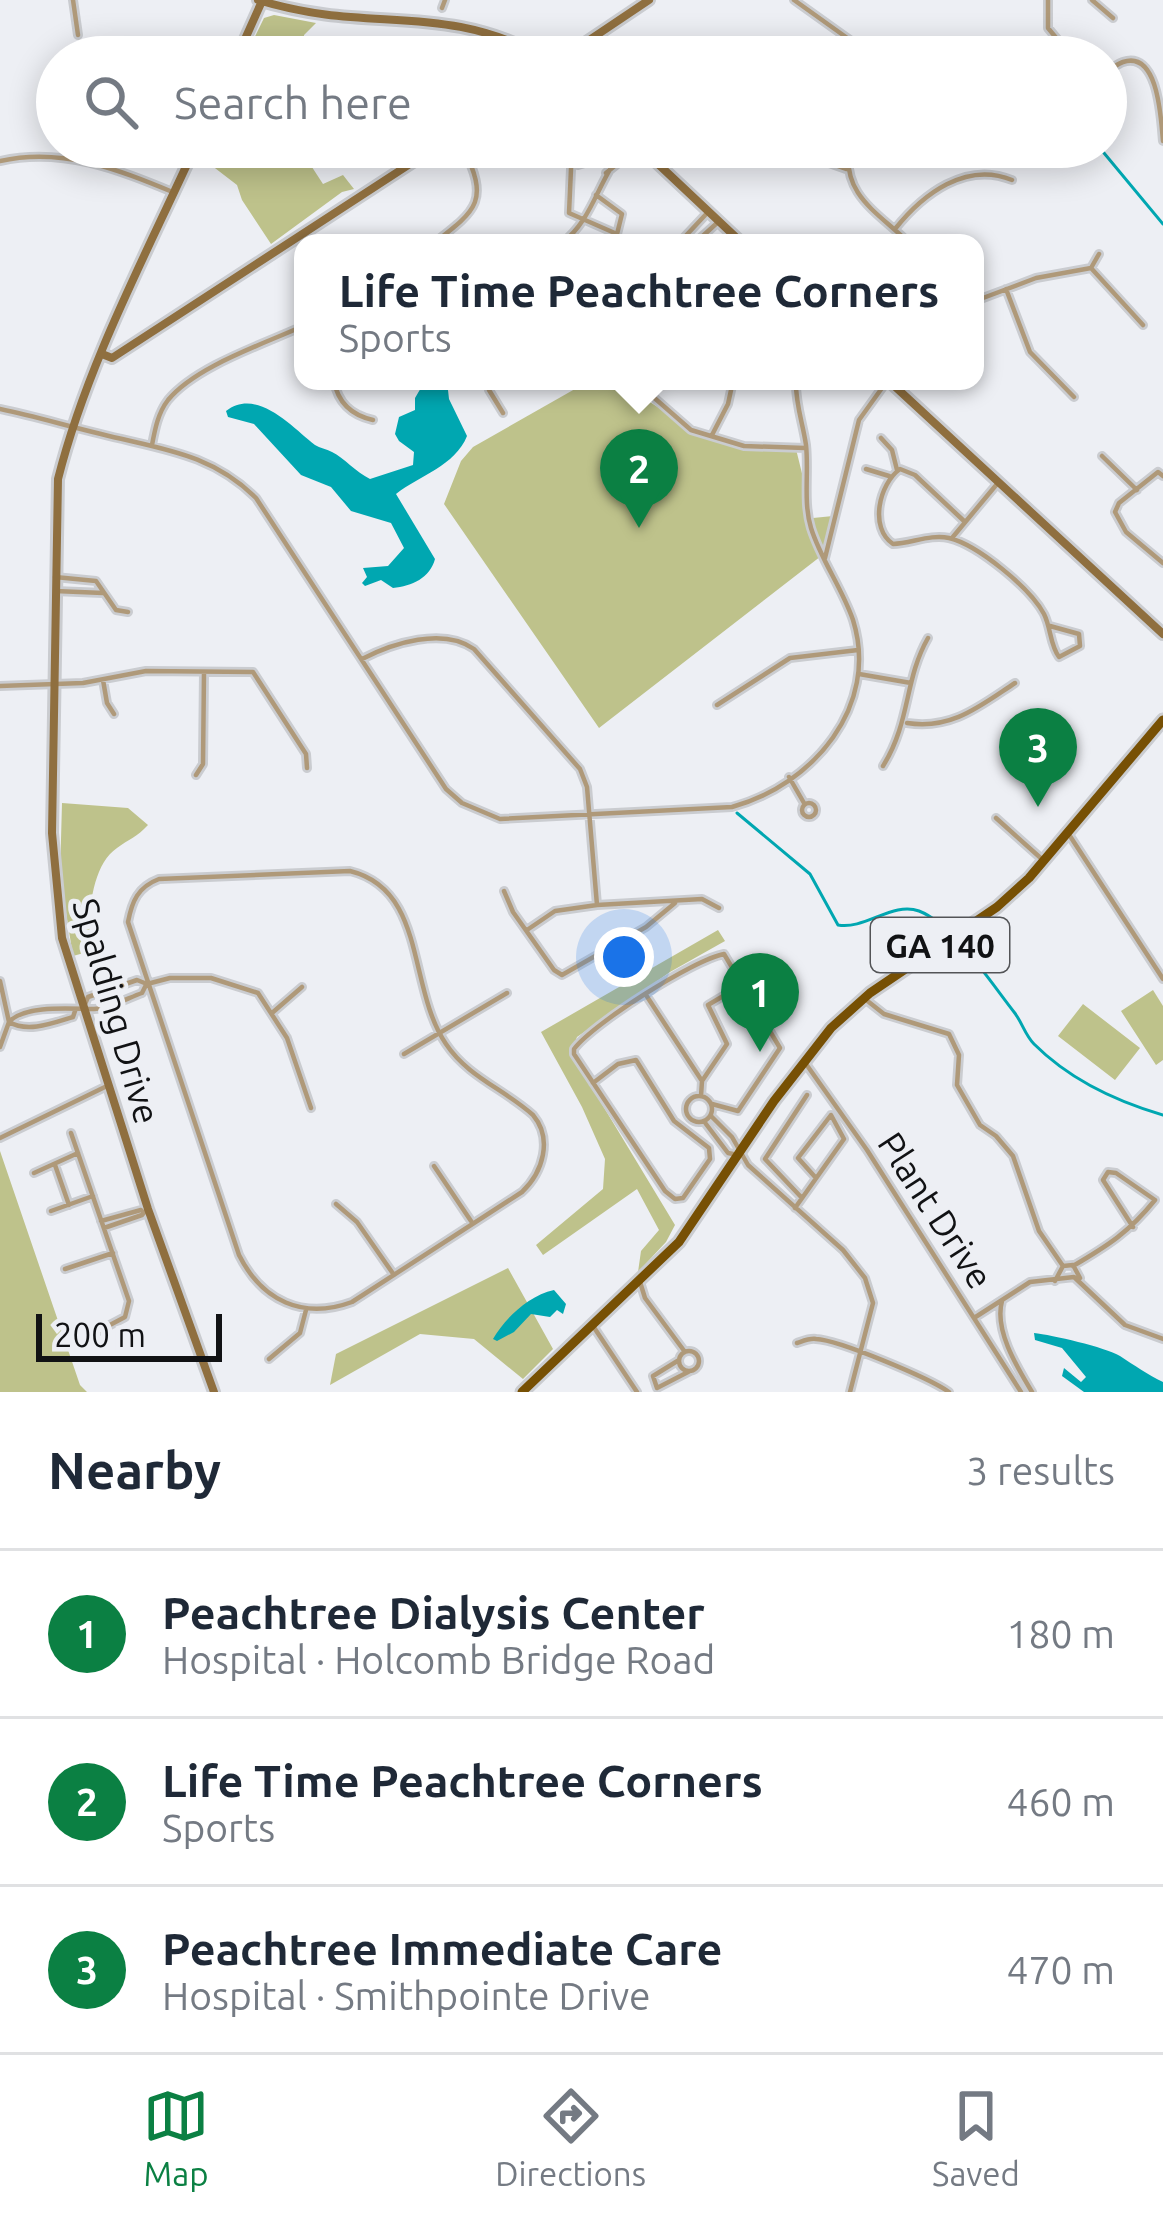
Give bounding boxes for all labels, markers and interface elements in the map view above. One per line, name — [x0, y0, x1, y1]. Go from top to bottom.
search box — [36, 36, 1127, 168]
icon: search — [78, 69, 144, 135]
text: Search here — [174, 77, 412, 128]
popup — [294, 234, 984, 390]
text: Life Time Peachtree Corners — [339, 265, 939, 316]
text: Sports — [339, 316, 452, 359]
pin: 2 — [600, 429, 678, 528]
pin: 3 — [999, 708, 1077, 807]
street label: Spalding Drive — [65, 894, 169, 1128]
road number: GA 140 — [871, 918, 1009, 972]
your location — [594, 927, 654, 987]
pin: 1 — [721, 953, 799, 1052]
street label: Plant Drive — [870, 1124, 1002, 1296]
scale bar — [36, 1308, 222, 1361]
text: 200 m — [54, 1316, 146, 1353]
text: Nearby — [48, 1441, 221, 1499]
text: 3 results — [966, 1449, 1115, 1492]
text: Peachtree Dialysis Center — [162, 1587, 705, 1638]
text: 1 — [76, 1612, 98, 1655]
text: 180 m — [1006, 1612, 1115, 1655]
text: Hospital · Holcomb Bridge Road — [162, 1638, 715, 1681]
text: Life Time Peachtree Corners — [162, 1755, 763, 1806]
text: 2 — [76, 1780, 98, 1823]
text: 460 m — [1006, 1780, 1115, 1823]
text: Sports — [162, 1806, 275, 1849]
text: Peachtree Immediate Care — [162, 1923, 722, 1974]
text: 3 — [76, 1948, 98, 1991]
text: 470 m — [1006, 1948, 1115, 1991]
text: Hospital · Smithpointe Drive — [162, 1974, 651, 2017]
tab: Map — [143, 2083, 209, 2192]
tab: Directions — [495, 2083, 646, 2192]
tab: Saved — [932, 2083, 1020, 2192]

